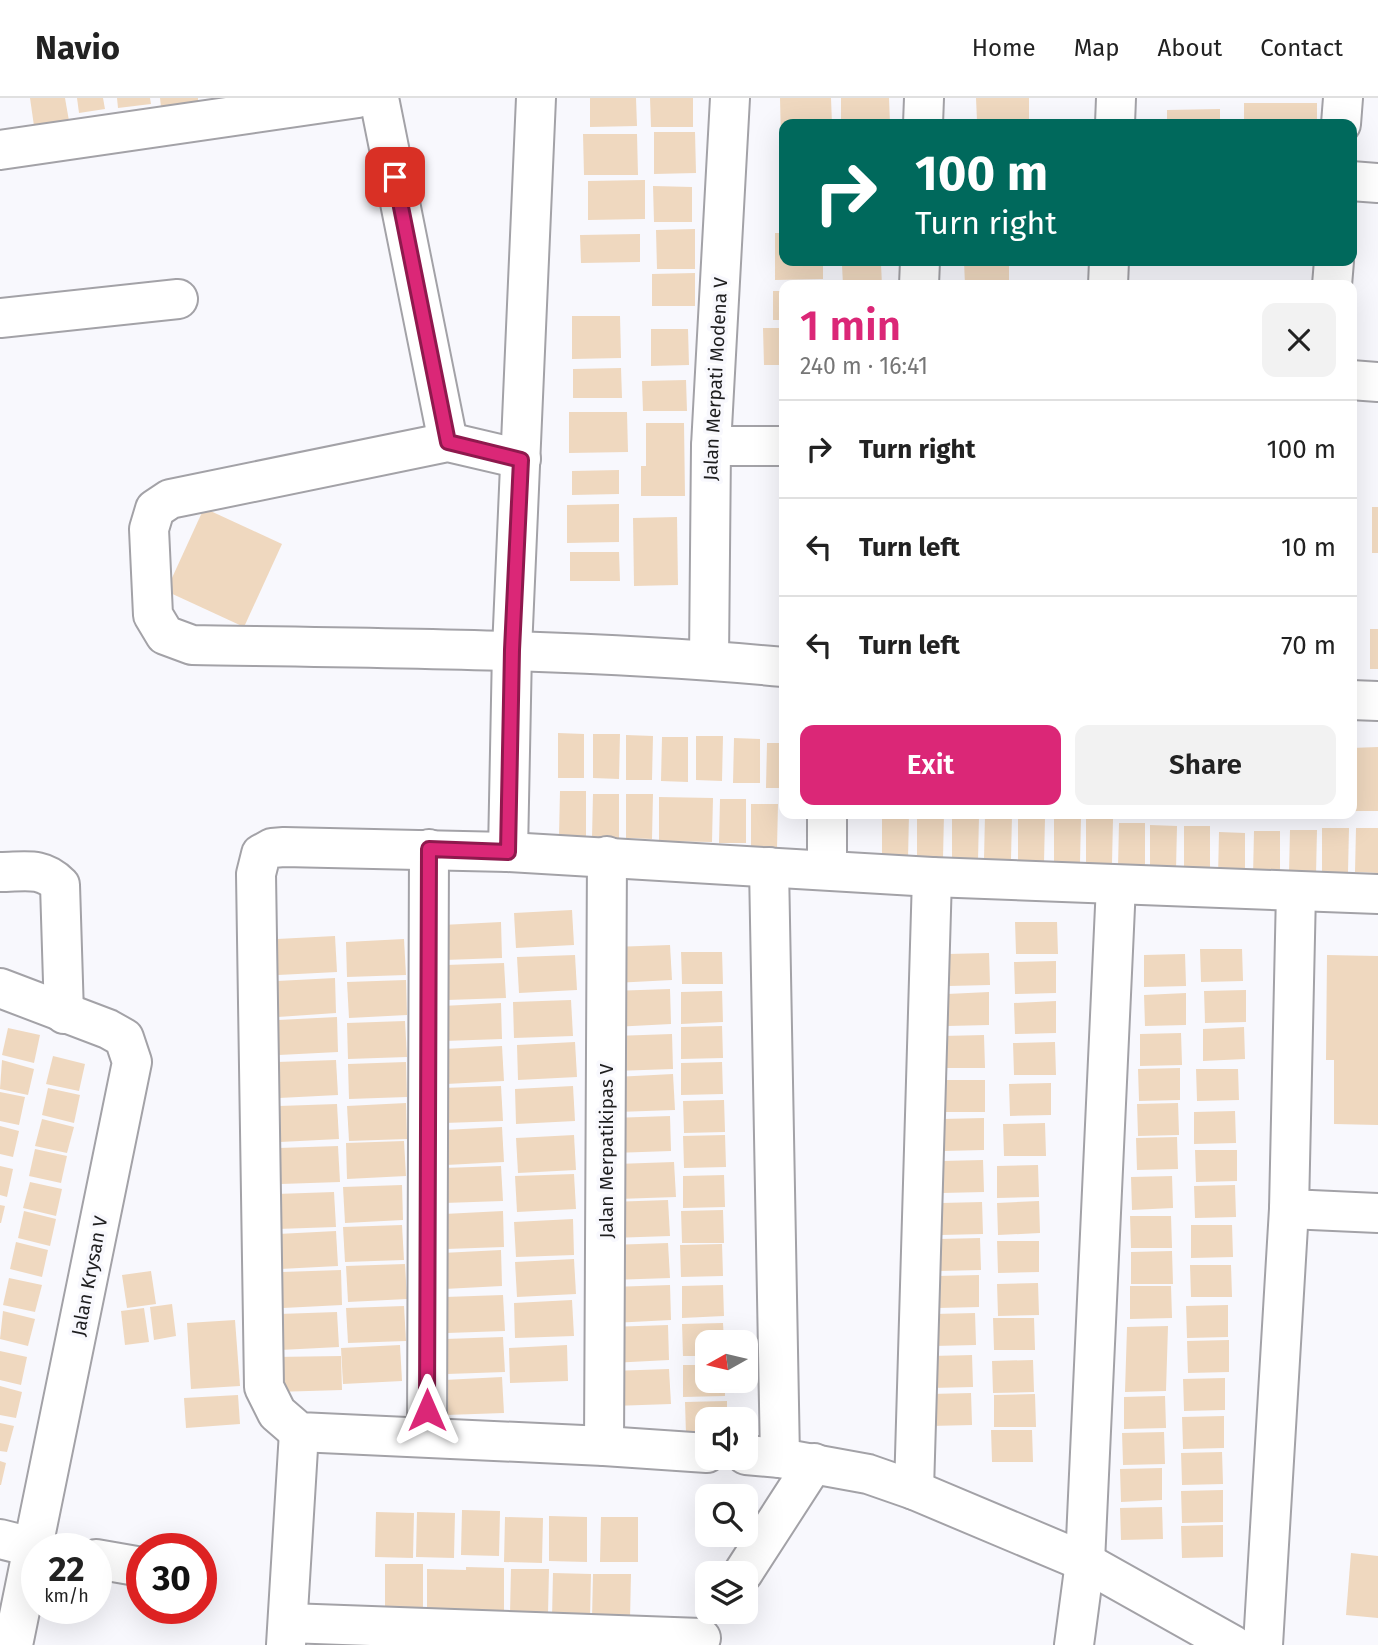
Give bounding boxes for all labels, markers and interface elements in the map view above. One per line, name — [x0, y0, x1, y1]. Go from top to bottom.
text: Navio — [35, 28, 120, 68]
text: Home — [972, 34, 1036, 62]
text: Map — [1074, 34, 1120, 62]
text: About — [1158, 34, 1222, 62]
text: Contact — [1260, 34, 1343, 62]
text: 100 m — [915, 144, 1048, 203]
pin — [365, 147, 425, 207]
icon: right — [800, 147, 891, 238]
icon: arrive — [376, 158, 414, 196]
text: Turn right — [915, 204, 1057, 242]
street label: Jalan Merpati Modena V — [699, 276, 732, 481]
text: 1 min — [800, 301, 901, 351]
button: close — [1262, 303, 1336, 377]
text: 240 m · 16:41 — [800, 352, 928, 380]
icon: right — [800, 430, 838, 468]
text: Turn right — [859, 434, 976, 465]
text: 100 m — [1267, 434, 1336, 465]
icon: left — [800, 528, 838, 566]
text: Turn left — [859, 532, 960, 563]
text: 10 m — [1281, 532, 1336, 563]
icon: left — [800, 626, 838, 664]
text: Turn left — [859, 630, 960, 661]
text: 70 m — [1281, 630, 1336, 661]
button: Exit — [800, 725, 1061, 805]
button: Share — [1075, 725, 1336, 805]
street label: Jalan Merpatikipas V — [595, 1063, 618, 1238]
street label: Jalan Krysan V — [67, 1214, 112, 1338]
north arrow — [695, 1330, 758, 1393]
map controls — [695, 1330, 758, 1624]
position arrow — [390, 1373, 464, 1447]
button: sound — [695, 1407, 758, 1470]
button: search — [695, 1484, 758, 1547]
speed limit sign: 30 — [126, 1533, 217, 1624]
text: 22 — [48, 1548, 85, 1590]
button: layers — [695, 1561, 758, 1624]
text: km/h — [44, 1585, 89, 1607]

